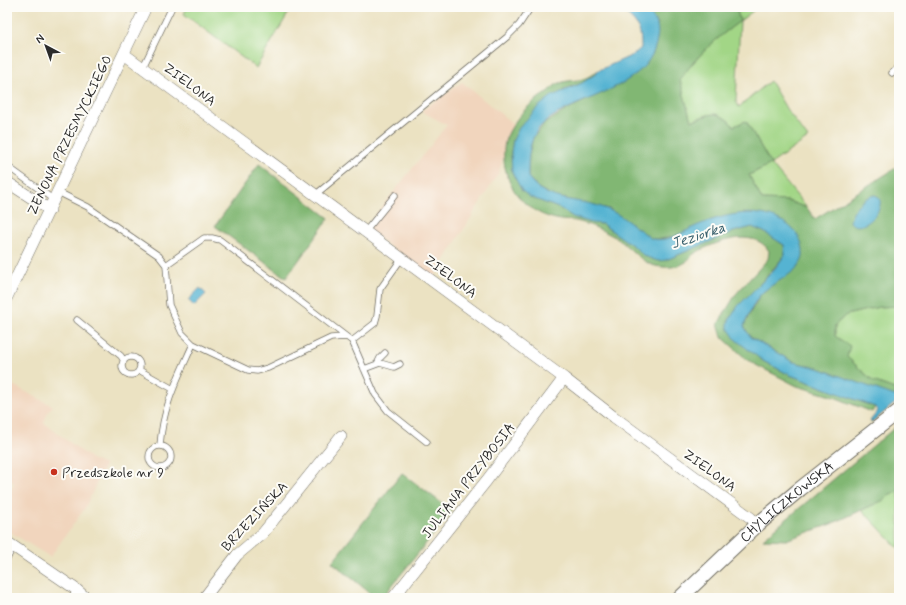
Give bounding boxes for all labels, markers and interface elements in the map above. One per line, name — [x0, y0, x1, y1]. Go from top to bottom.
north arrow — [26, 26, 66, 66]
text: N — [33, 32, 47, 47]
street label: ZENONA PRZESMYCKIEGO — [23, 52, 117, 219]
street label: ZIELONA — [159, 59, 219, 110]
water label: Jeziorka — [669, 218, 728, 254]
street label: ZIELONA — [420, 251, 480, 302]
street label: JULIANA PRZYBOSIA — [418, 419, 520, 542]
street label: ZIELONA — [679, 445, 740, 496]
street label: CHYLICZKOWSKA — [736, 458, 838, 547]
place label: Przedszkole nr 9 — [62, 464, 164, 482]
marker: Przedszkole nr 9 — [49, 467, 59, 477]
street label: BRZEZIŃSKA — [218, 478, 292, 556]

